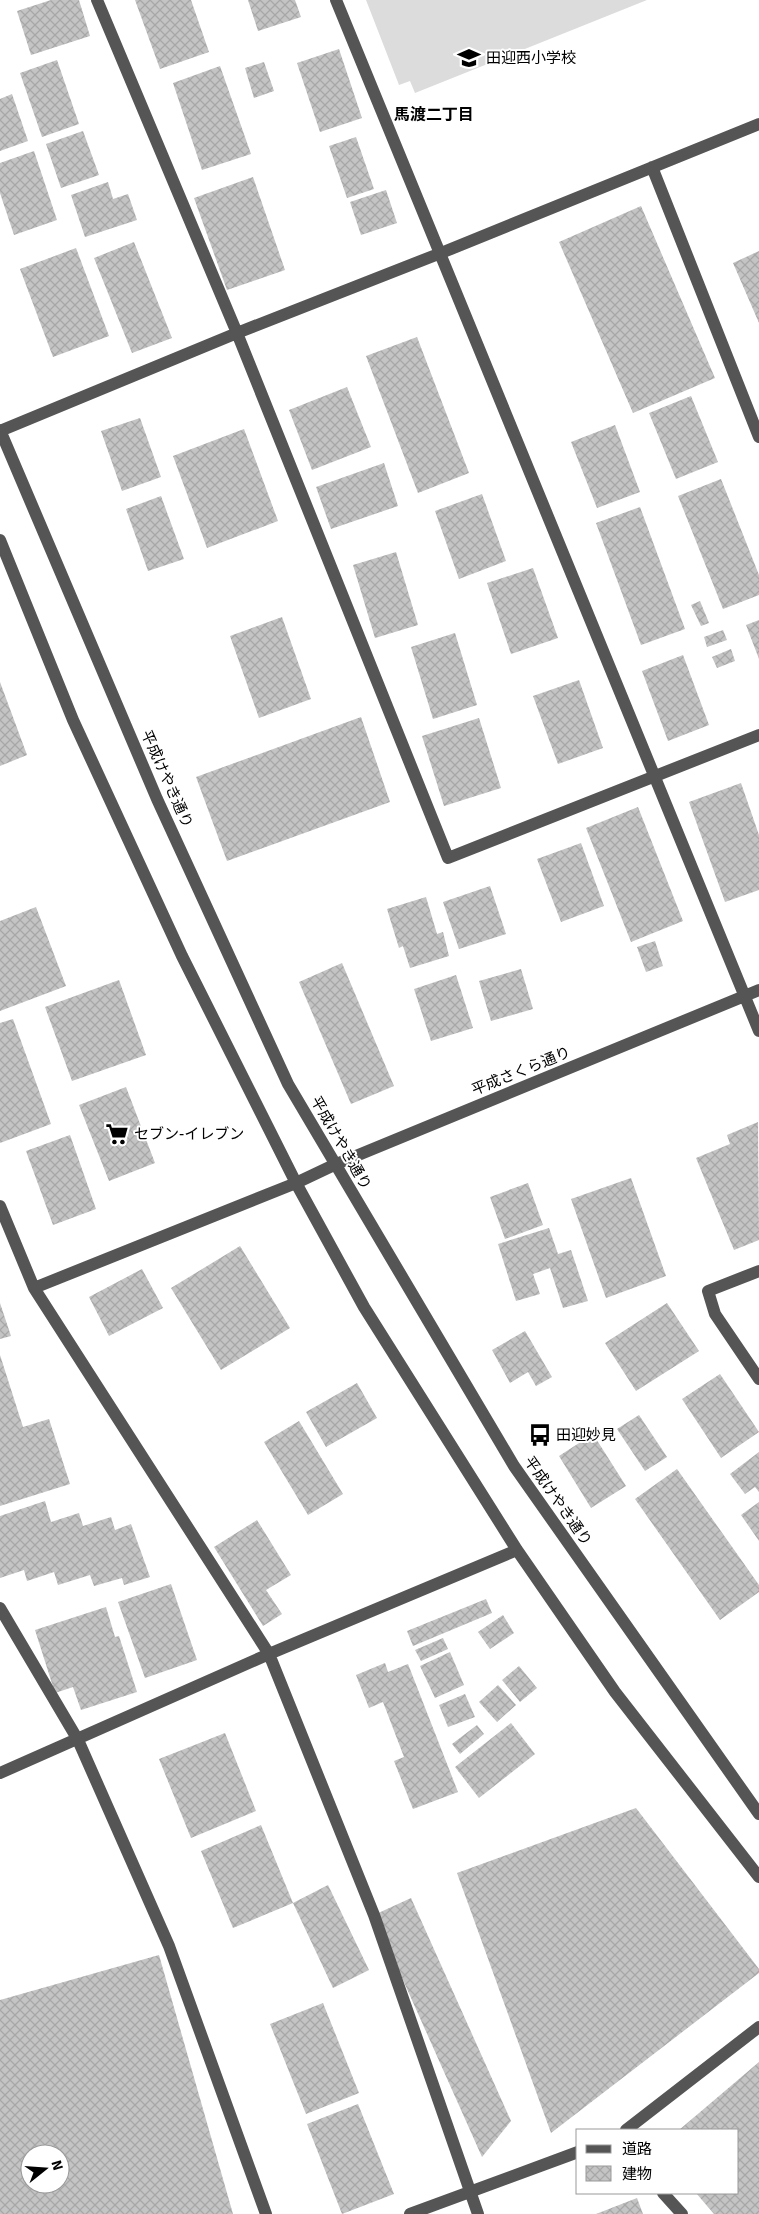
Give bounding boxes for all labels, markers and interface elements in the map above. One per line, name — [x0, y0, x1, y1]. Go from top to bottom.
school or university icon: 田迎西小学校 — [456, 45, 482, 71]
place label: 田迎西小学校 — [486, 49, 576, 67]
district label: 馬渡二丁目 — [394, 105, 474, 125]
street label: 平成けやき通り — [137, 727, 197, 831]
street label: 平成さくら通り — [469, 1043, 573, 1099]
street label: 平成けやき通り — [307, 1093, 375, 1193]
supermarket icon: セブン-イレブン — [104, 1121, 130, 1147]
place label: セブン-イレブン — [134, 1125, 244, 1143]
bus stop icon: 田迎妙見 — [527, 1422, 553, 1448]
place label: 田迎妙見 — [556, 1426, 616, 1444]
street label: 平成けやき通り — [521, 1453, 595, 1549]
legend — [576, 2129, 739, 2194]
text: 道路 — [622, 2140, 652, 2158]
north arrow — [20, 2144, 70, 2194]
text: N — [47, 2158, 67, 2172]
text: 建物 — [622, 2165, 652, 2183]

